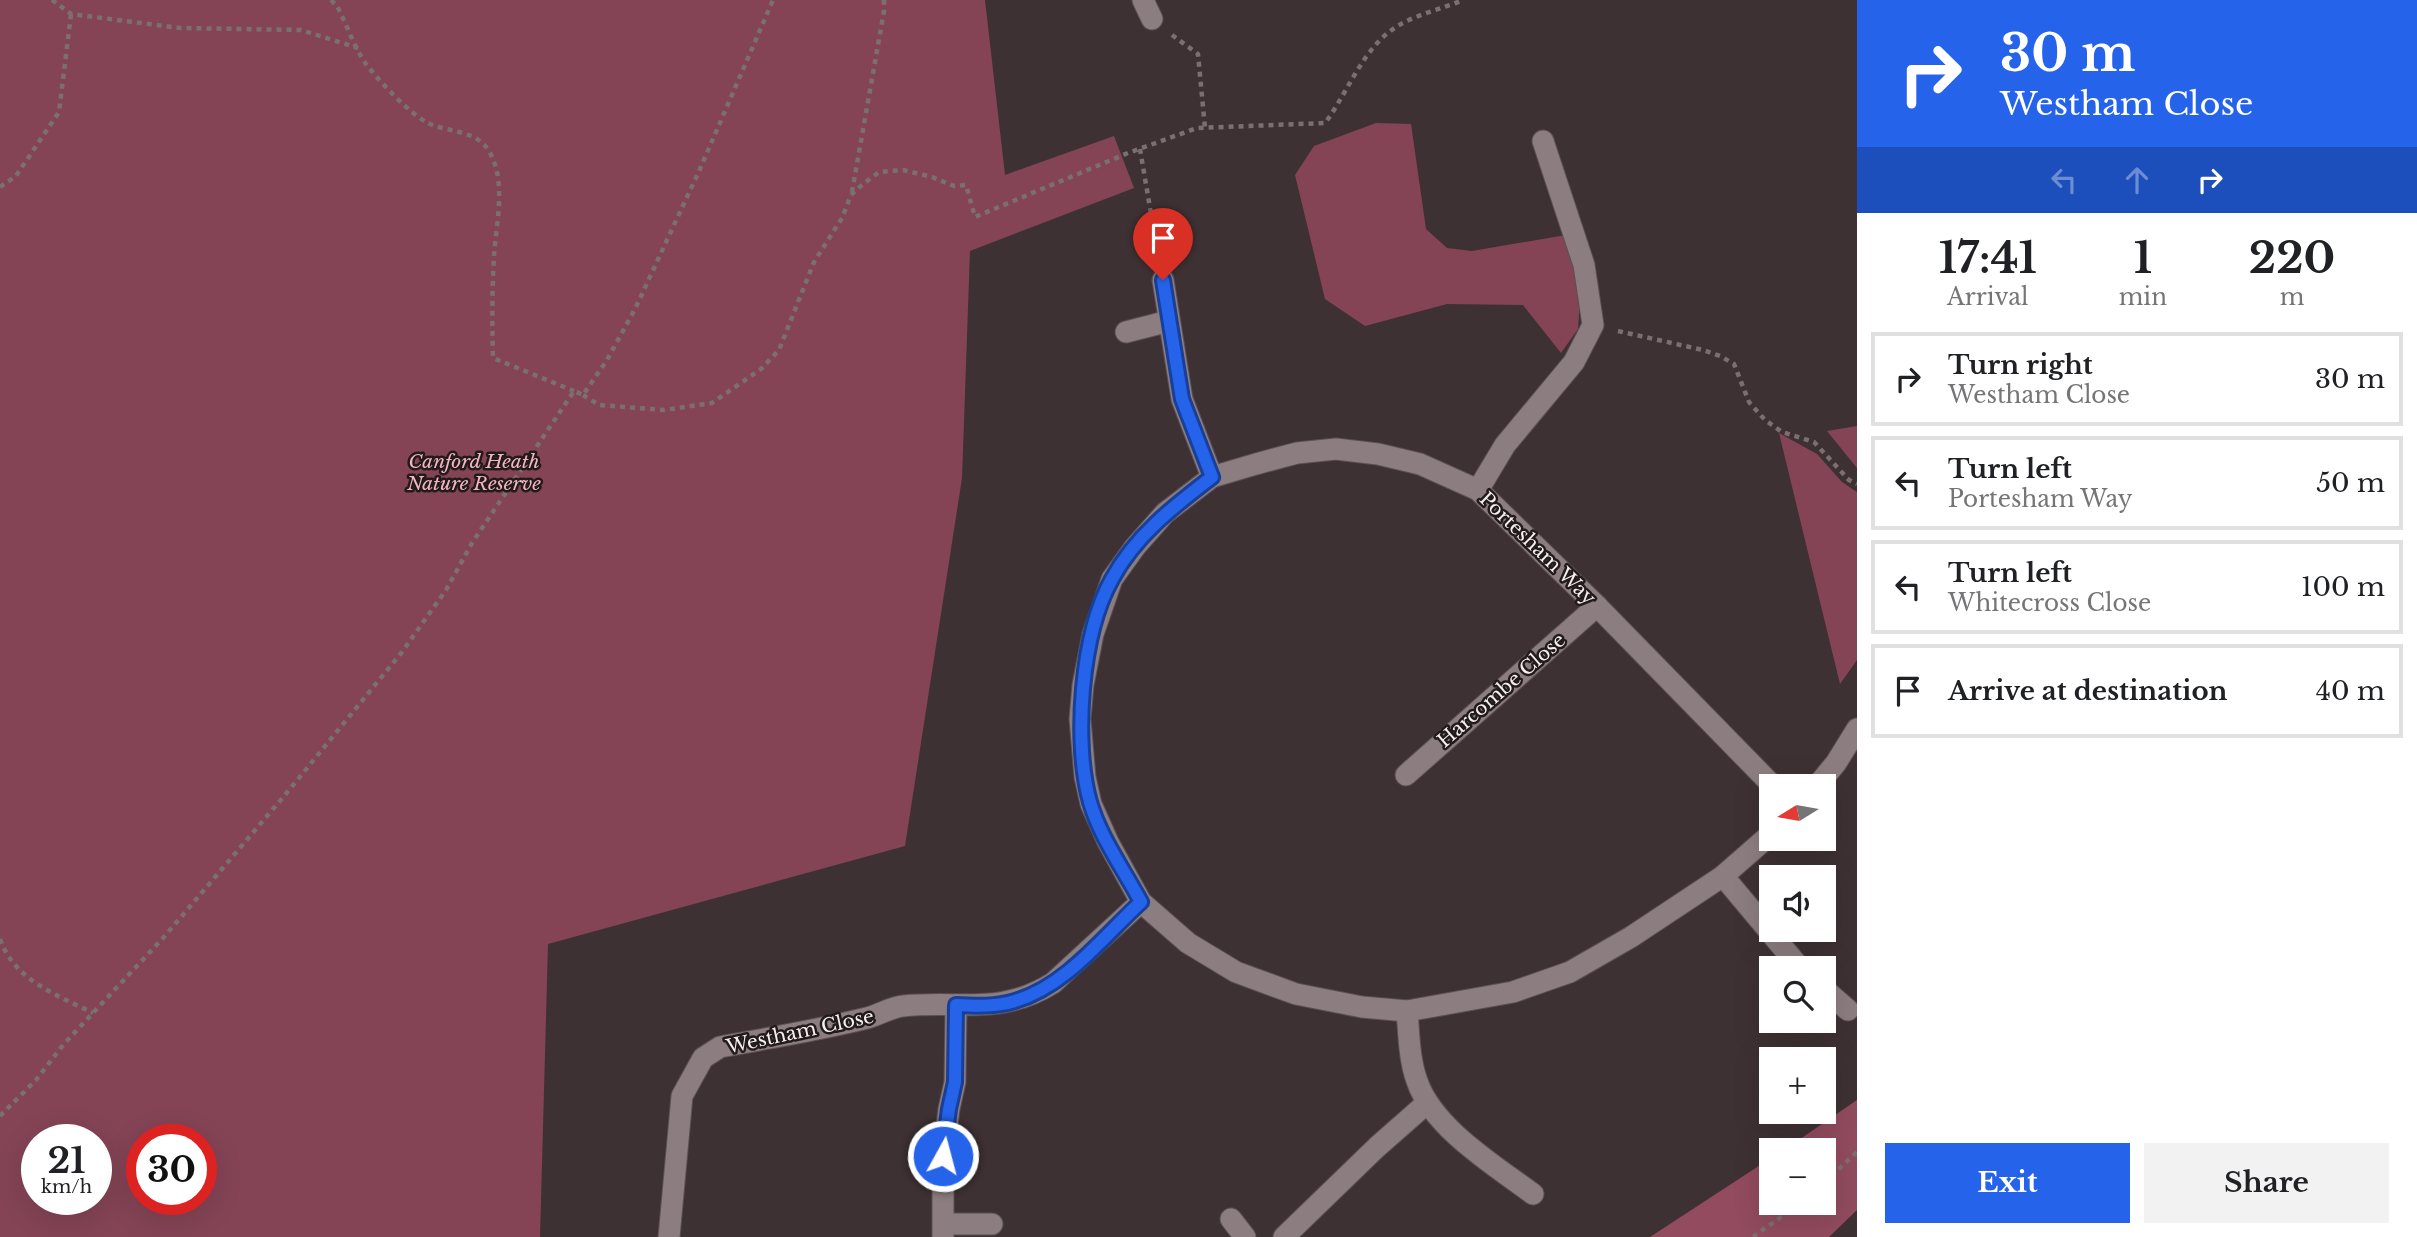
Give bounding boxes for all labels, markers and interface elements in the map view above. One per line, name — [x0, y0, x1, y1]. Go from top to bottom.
text: 30 m — [2000, 23, 2135, 84]
icon: right — [1885, 28, 1976, 119]
text: Westham Close — [2000, 84, 2253, 124]
icon: left — [2045, 161, 2083, 199]
icon: ahead — [2118, 161, 2156, 199]
icon: right — [2191, 161, 2229, 199]
pin — [1133, 208, 1193, 280]
icon: arrive — [1144, 219, 1182, 257]
text: 17:41 — [1939, 232, 2037, 284]
text: 1 — [2134, 232, 2152, 284]
text: 220 — [2249, 232, 2335, 284]
text: Arrival — [1947, 283, 2029, 311]
text: min — [2119, 283, 2167, 311]
text: m — [2280, 283, 2304, 311]
text: Turn right — [1948, 349, 2093, 381]
icon: right — [1889, 360, 1927, 398]
text: 30 m — [2315, 363, 2385, 395]
text: Westham Close — [1948, 381, 2130, 409]
park label: Canford Heath Nature Reserve — [406, 450, 541, 495]
text: Turn left — [1948, 453, 2072, 485]
icon: left — [1889, 464, 1927, 502]
text: 50 m — [2316, 467, 2385, 499]
text: Portesham Way — [1948, 485, 2132, 513]
street label: Portesham Way — [1475, 487, 1600, 610]
text: Turn left — [1948, 557, 2072, 589]
icon: left — [1889, 568, 1927, 606]
text: 100 m — [2301, 571, 2385, 603]
text: Whitecross Close — [1948, 589, 2151, 617]
street label: Harcombe Close — [1433, 629, 1570, 752]
icon: arrive — [1889, 672, 1927, 710]
text: Arrive at destination — [1948, 675, 2228, 707]
text: 40 m — [2316, 675, 2385, 707]
north arrow — [1759, 774, 1836, 850]
map controls — [1759, 774, 1836, 1215]
button: sound — [1759, 865, 1836, 942]
button: search — [1759, 956, 1836, 1033]
street label: Westham Close — [723, 1005, 876, 1059]
button: + — [1759, 1047, 1836, 1124]
position arrow — [906, 1119, 980, 1193]
speed limit sign: 30 — [126, 1124, 217, 1215]
button: − — [1759, 1138, 1836, 1215]
text: 21 — [47, 1139, 86, 1182]
button: Exit — [1885, 1143, 2130, 1223]
button: Share — [2144, 1143, 2389, 1223]
text: km/h — [41, 1176, 92, 1198]

